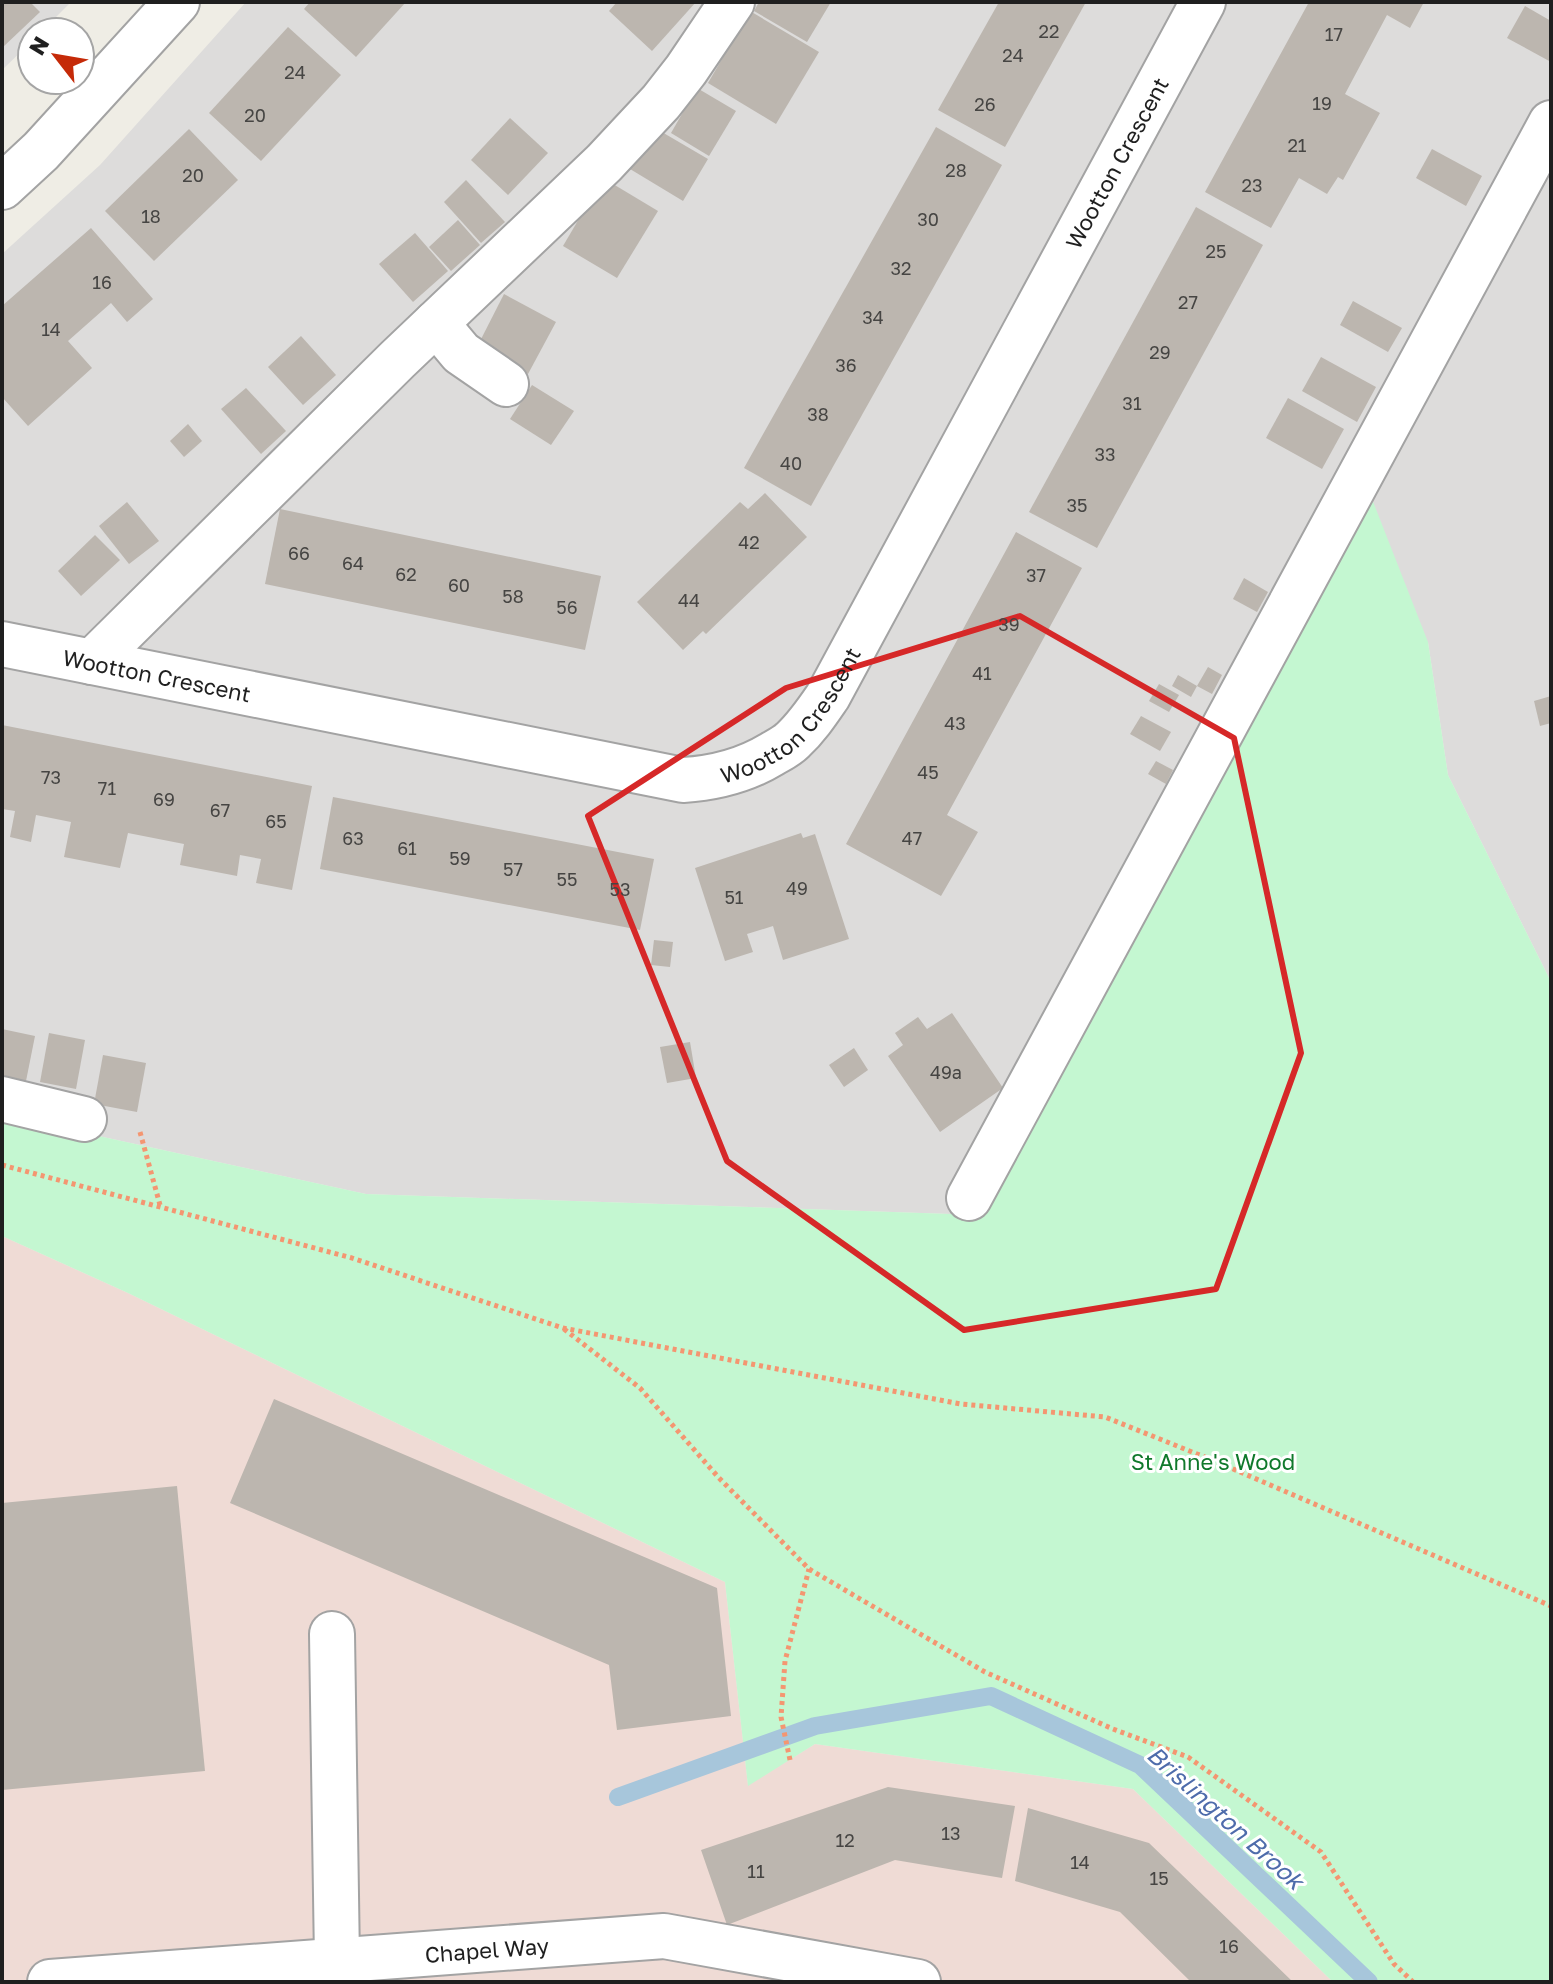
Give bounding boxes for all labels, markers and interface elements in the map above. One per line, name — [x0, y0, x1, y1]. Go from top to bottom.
north arrow — [16, 16, 96, 96]
house number: 22 — [1039, 20, 1059, 42]
house number: 17 — [1325, 23, 1343, 45]
text: N — [23, 31, 54, 60]
house number: 24 — [1002, 44, 1024, 66]
house number: 24 — [284, 61, 306, 83]
street label: Wootton Crescent — [1059, 72, 1173, 253]
house number: 19 — [1312, 92, 1332, 114]
house number: 26 — [974, 93, 996, 115]
house number: 20 — [244, 104, 266, 126]
house number: 21 — [1287, 134, 1307, 156]
house number: 28 — [945, 159, 967, 181]
house number: 20 — [182, 164, 204, 186]
house number: 23 — [1242, 174, 1262, 196]
house number: 18 — [141, 205, 161, 227]
house number: 30 — [917, 208, 939, 230]
house number: 25 — [1206, 240, 1226, 262]
house number: 32 — [891, 257, 911, 279]
house number: 16 — [92, 271, 112, 293]
house number: 27 — [1178, 291, 1198, 313]
house number: 34 — [862, 306, 884, 328]
house number: 14 — [41, 318, 61, 340]
house number: 29 — [1149, 341, 1171, 363]
house number: 36 — [835, 354, 857, 376]
house number: 31 — [1122, 392, 1142, 414]
house number: 38 — [807, 403, 829, 425]
house number: 33 — [1094, 443, 1116, 465]
house number: 40 — [780, 452, 802, 474]
house number: 35 — [1067, 494, 1087, 516]
house number: 42 — [738, 531, 760, 553]
house number: 66 — [288, 542, 310, 564]
house number: 64 — [342, 552, 364, 574]
house number: 62 — [395, 563, 417, 585]
house number: 37 — [1026, 564, 1046, 586]
house number: 60 — [448, 574, 470, 596]
house number: 58 — [502, 585, 524, 607]
house number: 44 — [678, 589, 700, 611]
house number: 56 — [556, 596, 578, 618]
house number: 39 — [998, 613, 1020, 635]
street label: Wootton Crescent — [717, 642, 865, 788]
street label: Wootton Crescent — [61, 643, 253, 707]
house number: 41 — [972, 662, 992, 684]
house number: 43 — [944, 712, 966, 734]
house number: 45 — [917, 761, 939, 783]
house number: 73 — [41, 766, 61, 788]
house number: 71 — [98, 777, 116, 799]
house number: 69 — [153, 788, 175, 810]
house number: 67 — [210, 799, 230, 821]
house number: 65 — [265, 810, 287, 832]
house number: 63 — [342, 827, 364, 849]
house number: 47 — [902, 827, 922, 849]
house number: 61 — [397, 837, 417, 859]
house number: 59 — [449, 847, 471, 869]
house number: 57 — [503, 858, 523, 880]
house number: 55 — [557, 868, 577, 890]
house number: 49 — [786, 877, 808, 899]
house number: 53 — [610, 878, 630, 900]
house number: 51 — [724, 886, 744, 908]
house number: 49a — [930, 1061, 962, 1083]
park label: St Anne's Wood — [1131, 1448, 1295, 1475]
water label: Brislington Brook — [1141, 1739, 1312, 1897]
house number: 13 — [941, 1822, 961, 1844]
house number: 12 — [835, 1829, 855, 1851]
house number: 14 — [1070, 1851, 1090, 1873]
house number: 11 — [747, 1860, 765, 1882]
house number: 15 — [1149, 1867, 1169, 1889]
street label: Chapel Way — [424, 1931, 550, 1967]
house number: 16 — [1219, 1935, 1239, 1957]

